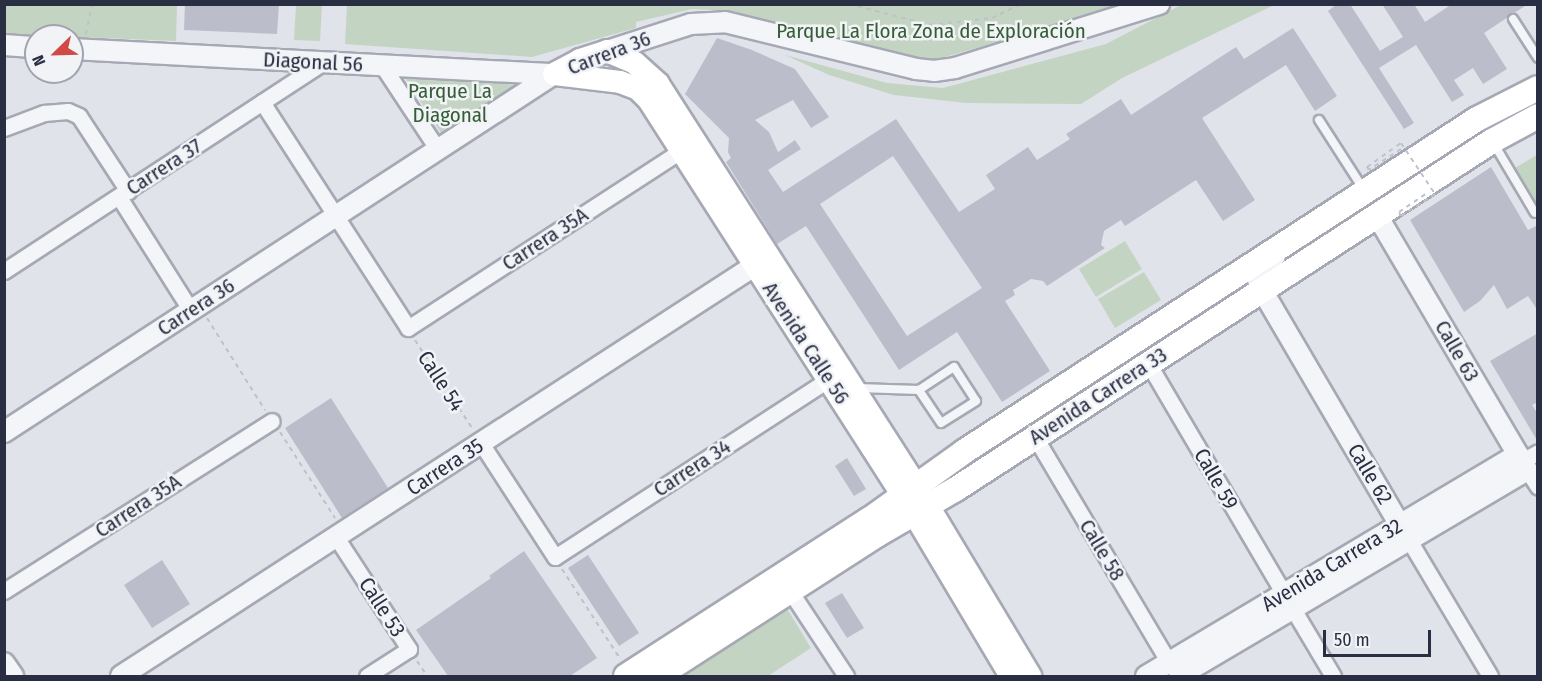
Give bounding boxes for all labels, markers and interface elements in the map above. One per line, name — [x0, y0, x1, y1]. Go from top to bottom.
park label: Parque La Flora Zona de Exploración — [776, 18, 1086, 44]
north arrow — [24, 24, 84, 84]
street label: Carrera 36 — [564, 26, 654, 80]
street label: Diagonal 56 — [262, 47, 364, 77]
text: N — [28, 52, 49, 69]
park label: Parque La Diagonal — [408, 78, 492, 128]
street label: Carrera 37 — [122, 133, 206, 201]
street label: Carrera 35A — [497, 202, 593, 276]
street label: Carrera 36 — [153, 273, 239, 341]
street label: Avenida Calle 56 — [757, 277, 855, 409]
street label: Calle 63 — [1429, 316, 1485, 386]
street label: Avenida Carrera 33 — [1024, 342, 1172, 450]
street label: Calle 54 — [412, 346, 470, 416]
street label: Carrera 35 — [402, 433, 488, 501]
street label: Carrera 34 — [649, 434, 735, 502]
street label: Calle 62 — [1342, 439, 1398, 509]
street label: Calle 59 — [1188, 444, 1244, 514]
street label: Carrera 35A — [90, 469, 186, 543]
street label: Avenida Carrera 32 — [1257, 513, 1407, 617]
street label: Calle 58 — [1074, 515, 1130, 585]
street label: Calle 53 — [354, 573, 410, 641]
scale bar — [1326, 618, 1434, 656]
text: 50 m — [1334, 629, 1370, 651]

